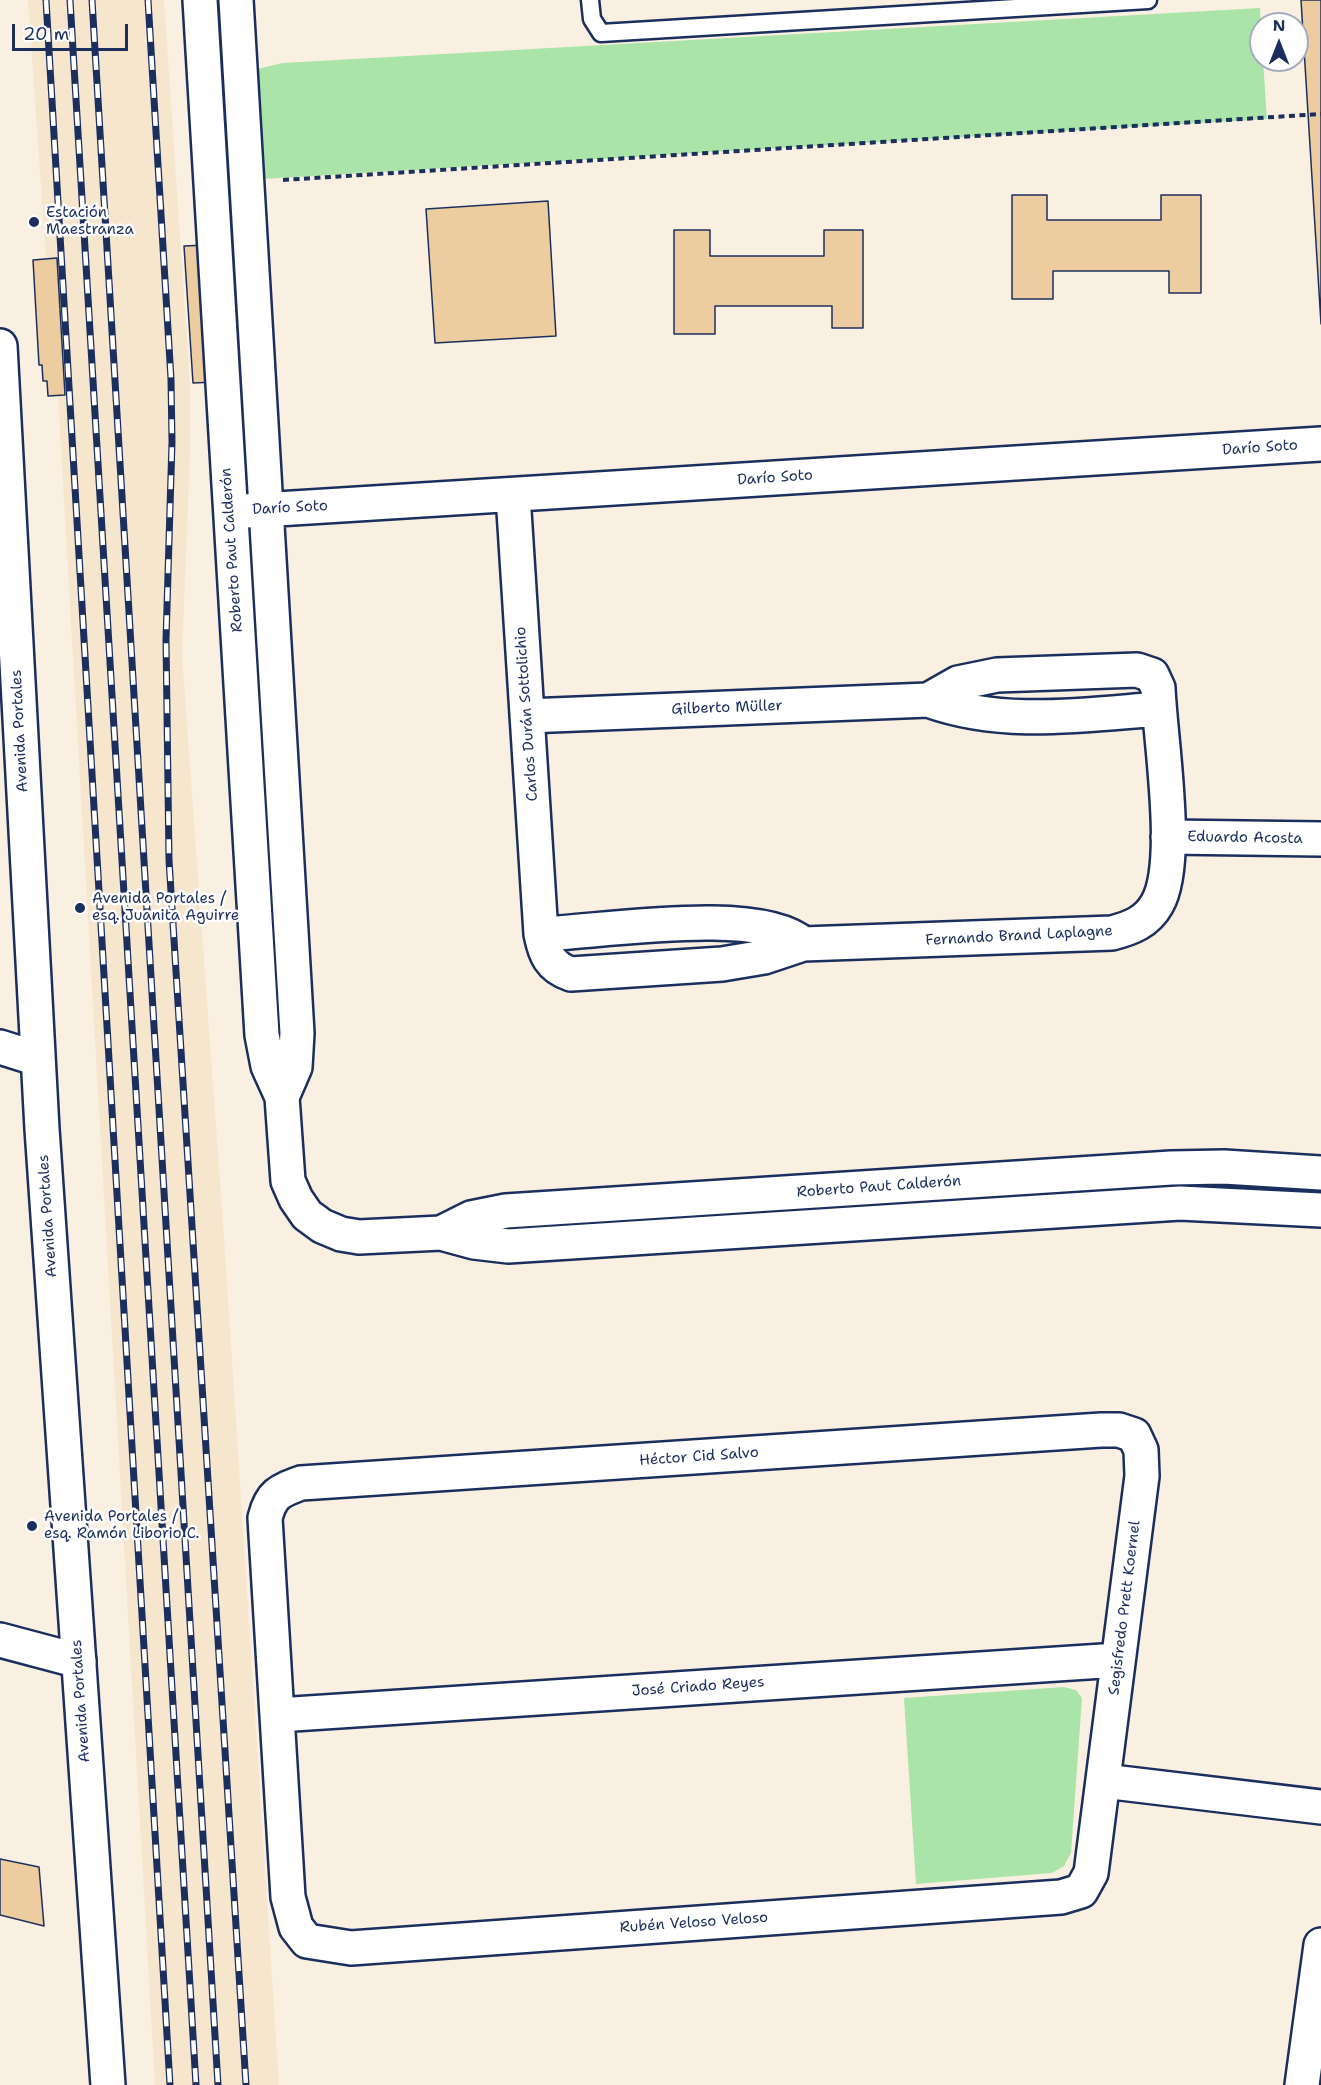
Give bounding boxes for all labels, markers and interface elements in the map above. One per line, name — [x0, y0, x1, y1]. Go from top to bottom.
scale bar — [15, 12, 130, 50]
north arrow — [1249, 12, 1309, 72]
text: N — [1273, 15, 1285, 36]
text: 20 m — [23, 22, 69, 46]
place label: Estación Maestranza — [46, 204, 134, 239]
marker: Estación Maestranza — [27, 215, 41, 229]
street label: Darío Soto — [1222, 436, 1298, 460]
street label: Darío Soto — [737, 466, 813, 490]
street label: Roberto Paut Calderón — [217, 467, 247, 633]
street label: Darío Soto — [252, 497, 328, 519]
street label: Carlos Durán Sottolichio — [512, 626, 542, 802]
street label: Avenida Portales — [8, 669, 32, 793]
street label: Gilberto Müller — [671, 697, 783, 719]
street label: Eduardo Acosta — [1187, 828, 1303, 848]
place label: Avenida Portales / esq. Juanita Aguirre — [92, 890, 239, 925]
marker: Avenida Portales / esq. Juanita Aguirre — [73, 901, 87, 915]
street label: Fernando Brand Laplagne — [925, 922, 1113, 950]
street label: Avenida Portales — [35, 1154, 61, 1278]
street label: Roberto Paut Calderón — [796, 1172, 962, 1202]
street label: Héctor Cid Salvo — [639, 1444, 759, 1470]
place label: Avenida Portales / esq. Ramón Liborio C. — [44, 1508, 199, 1543]
marker: Avenida Portales / esq. Ramón Liborio C. — [25, 1519, 39, 1533]
street label: Segisfredo Prett Koernel — [1105, 1520, 1145, 1696]
street label: Avenida Portales — [68, 1639, 94, 1763]
street label: José Criado Reyes — [631, 1673, 765, 1701]
street label: Rubén Veloso Veloso — [619, 1909, 769, 1937]

